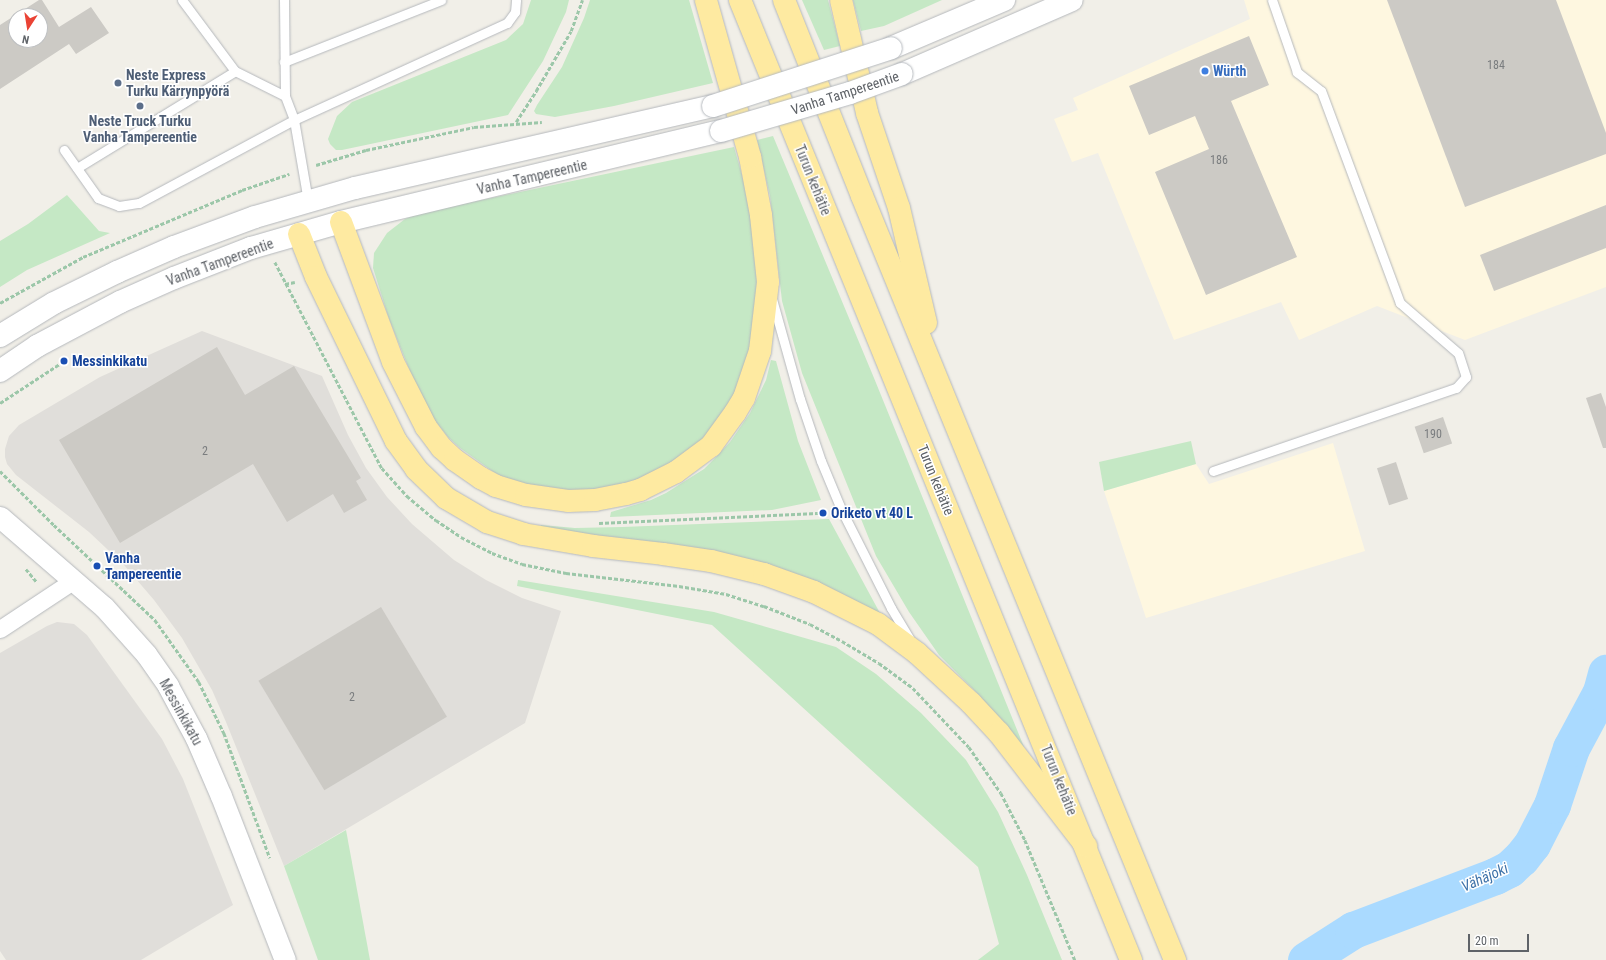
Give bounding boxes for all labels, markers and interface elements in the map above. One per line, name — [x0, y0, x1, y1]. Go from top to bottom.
north arrow — [8, 8, 48, 48]
text: N — [21, 32, 30, 46]
house number: 184 — [1487, 59, 1505, 73]
place label: Würth — [1213, 63, 1246, 79]
marker: Würth — [1200, 66, 1210, 76]
place label: Neste Express Turku Kärrynpyörä — [126, 67, 229, 100]
street label: Vanha Tampereentie — [789, 68, 901, 118]
marker: Neste Express Turku Kärrynpyörä — [113, 78, 123, 88]
marker: Neste Truck Turku Vanha Tampereentie — [135, 101, 145, 111]
place label: Neste Truck Turku Vanha Tampereentie — [83, 113, 197, 146]
street label: Turun kehätie — [791, 142, 835, 218]
house number: 186 — [1210, 154, 1228, 168]
street label: Vanha Tampereentie — [475, 156, 589, 198]
street label: Vanha Tampereentie — [164, 235, 276, 289]
place label: Messinkikatu — [72, 353, 147, 369]
marker: Messinkikatu — [59, 356, 69, 366]
house number: 190 — [1424, 428, 1442, 442]
street label: Turun kehätie — [914, 442, 958, 518]
house number: 2 — [202, 445, 208, 459]
place label: Oriketo vt 40 L — [831, 505, 913, 521]
marker: Oriketo vt 40 L — [818, 508, 828, 518]
place label: Vanha Tampereentie — [105, 550, 181, 582]
marker: Vanha Tampereentie — [92, 561, 102, 571]
street label: Messinkikatu — [156, 676, 206, 748]
house number: 2 — [349, 691, 355, 705]
street label: Turun kehätie — [1037, 742, 1081, 818]
water label: Vähäjoki — [1459, 860, 1511, 896]
scale bar — [1470, 926, 1531, 952]
text: 20 m — [1475, 934, 1499, 948]

